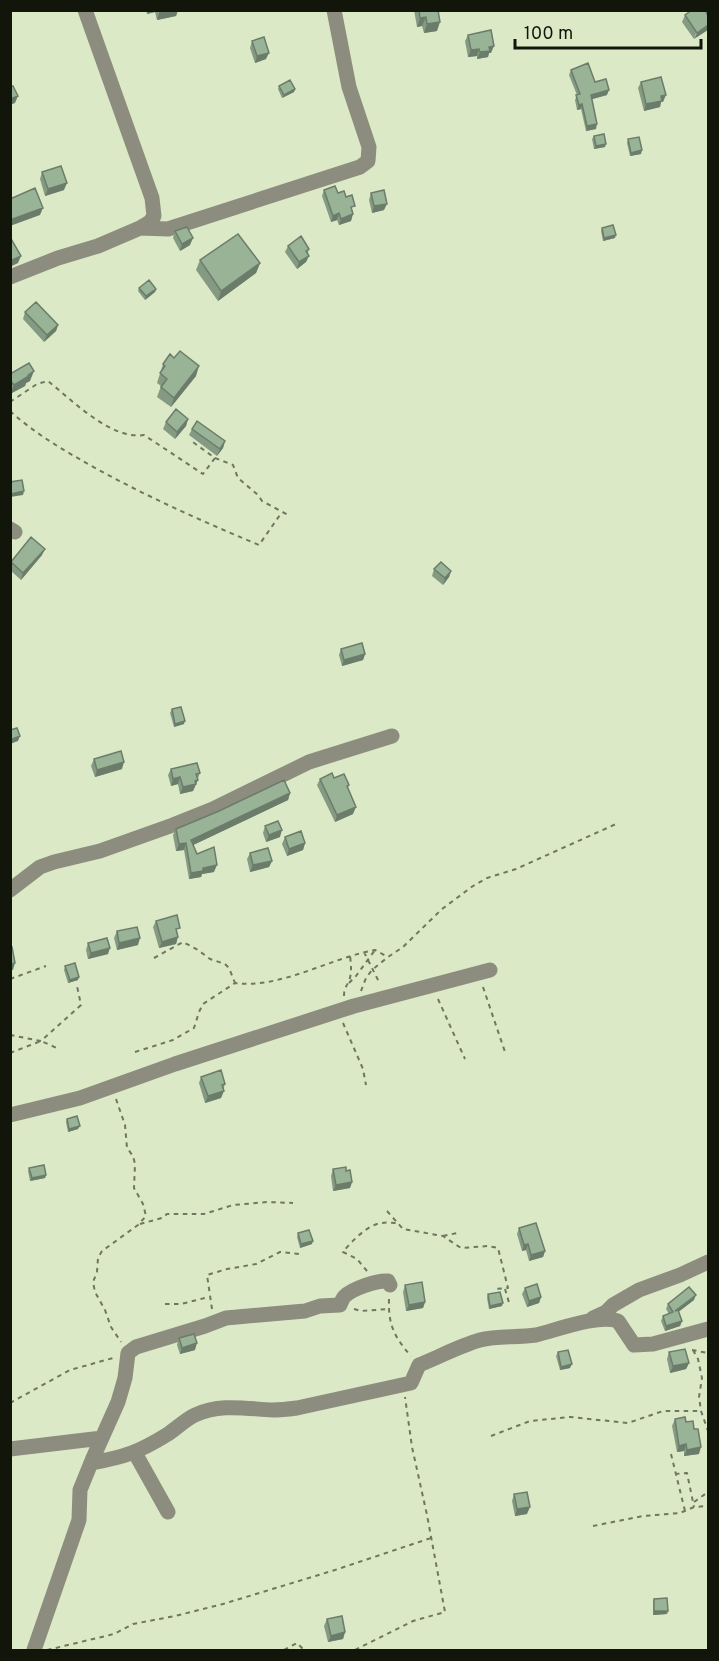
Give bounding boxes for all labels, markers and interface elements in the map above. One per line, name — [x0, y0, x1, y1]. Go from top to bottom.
scale bar — [515, 12, 701, 50]
text: 100 m — [524, 23, 573, 46]

